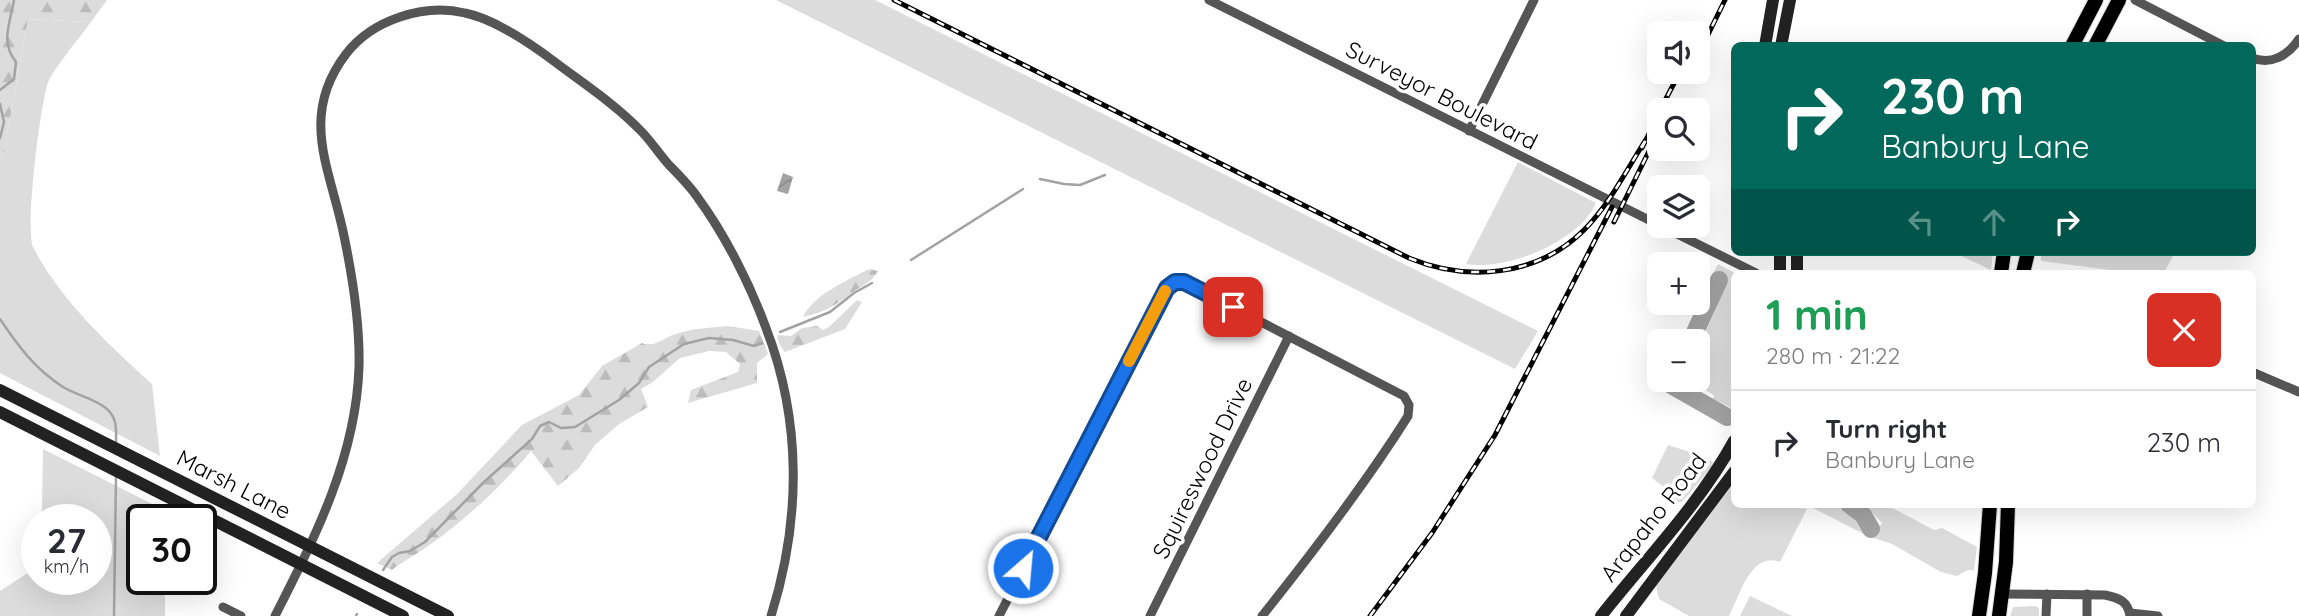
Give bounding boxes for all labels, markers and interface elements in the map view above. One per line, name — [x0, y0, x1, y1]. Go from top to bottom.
map controls — [1647, 21, 1710, 392]
button: sound — [1647, 21, 1710, 84]
street label: Surveyor Boulevard — [1341, 34, 1543, 156]
text: 230 m — [1881, 65, 2024, 126]
icon: right — [1766, 70, 1857, 161]
button: search — [1647, 98, 1710, 161]
text: Banbury Lane — [1881, 126, 2090, 166]
button: layers — [1647, 175, 1710, 238]
icon: left — [1902, 203, 1940, 241]
icon: ahead — [1975, 203, 2013, 241]
icon: right — [2048, 203, 2086, 241]
button: + — [1647, 252, 1710, 315]
pin — [1203, 277, 1263, 337]
icon: arrive — [1214, 288, 1252, 326]
text: 1 min — [1766, 288, 1868, 341]
button: close — [2147, 293, 2221, 367]
button: − — [1647, 329, 1710, 392]
text: 280 m · 21:22 — [1766, 341, 1900, 370]
street label: Squireswood Drive — [1146, 373, 1258, 563]
text: Turn right — [1825, 412, 1947, 445]
icon: right — [1766, 424, 1804, 462]
text: 230 m — [2147, 426, 2221, 459]
street label: Marsh Lane — [172, 443, 296, 525]
text: Banbury Lane — [1825, 445, 1975, 474]
street label: Arapaho Road — [1594, 447, 1712, 587]
speed limit sign: 30 — [126, 504, 217, 595]
text: 27 — [47, 518, 86, 562]
position arrow — [986, 531, 1060, 605]
text: km/h — [44, 555, 89, 578]

